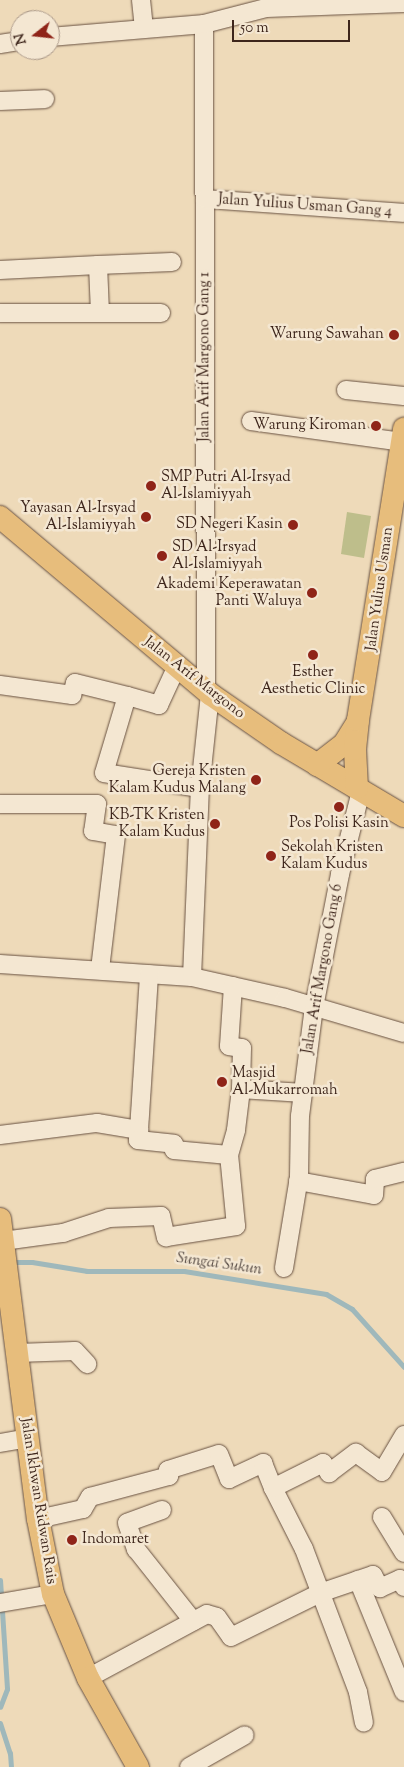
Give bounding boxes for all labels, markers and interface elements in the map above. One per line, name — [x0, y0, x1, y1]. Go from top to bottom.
north arrow — [10, 10, 60, 60]
scale bar — [234, 10, 352, 42]
text: 50 m — [240, 18, 269, 39]
text: N — [10, 31, 33, 47]
street label: Jalan Yulius Usman Gang 4 — [217, 191, 393, 221]
street label: Jalan Arif Margono Gang 1 — [196, 272, 214, 442]
place label: Warung Sawahan — [270, 326, 384, 344]
marker: Warung Sawahan — [388, 329, 400, 341]
place label: Warung Kiroman — [253, 417, 366, 435]
marker: Warung Kiroman — [370, 420, 382, 432]
place label: SMP Putri Al-Irsyad Al-Islamiyyah — [161, 468, 291, 503]
marker: SMP Putri Al-Irsyad Al-Islamiyyah — [145, 480, 157, 492]
place label: Yayasan Al-Irsyad Al-Islamiyyah — [20, 499, 136, 534]
marker: Yayasan Al-Irsyad Al-Islamiyyah — [140, 511, 152, 523]
place label: SD Negeri Kasin — [176, 516, 283, 534]
marker: SD Negeri Kasin — [287, 519, 299, 531]
street label: Jalan Yulius Usman — [362, 526, 398, 652]
place label: SD Al-Irsyad Al-Islamiyyah — [172, 538, 262, 573]
marker: SD Al-Irsyad Al-Islamiyyah — [156, 550, 168, 562]
place label: Akademi Keperawatan Panti Waluya — [156, 575, 302, 610]
marker: Akademi Keperawatan Panti Waluya — [306, 587, 318, 599]
street label: Jalan Arif Margono — [140, 633, 248, 723]
marker: Esther Aesthetic Clinic — [307, 649, 319, 661]
place label: Esther Aesthetic Clinic — [261, 663, 365, 698]
place label: Gereja Kristen Kalam Kudus Malang — [109, 762, 246, 797]
marker: Gereja Kristen Kalam Kudus Malang — [250, 774, 262, 786]
marker: Pos Polisi Kasin — [333, 801, 345, 813]
place label: KB-TK Kristen Kalam Kudus — [109, 806, 205, 841]
place label: Pos Polisi Kasin — [289, 815, 389, 833]
marker: KB-TK Kristen Kalam Kudus — [209, 818, 221, 830]
place label: Sekolah Kristen Kalam Kudus — [281, 838, 383, 873]
marker: Sekolah Kristen Kalam Kudus — [265, 850, 277, 862]
street label: Jalan Arif Margono Gang 6 — [299, 883, 347, 1055]
place label: Masjid Al-Mukarromah — [232, 1064, 338, 1099]
marker: Masjid Al-Mukarromah — [216, 1076, 228, 1088]
water label: Sungai Sukun — [175, 1249, 263, 1281]
street label: Jalan Ikhwan Ridwan Rais — [16, 1417, 60, 1585]
place label: Indomaret — [82, 1531, 149, 1549]
marker: Indomaret — [66, 1534, 78, 1546]

